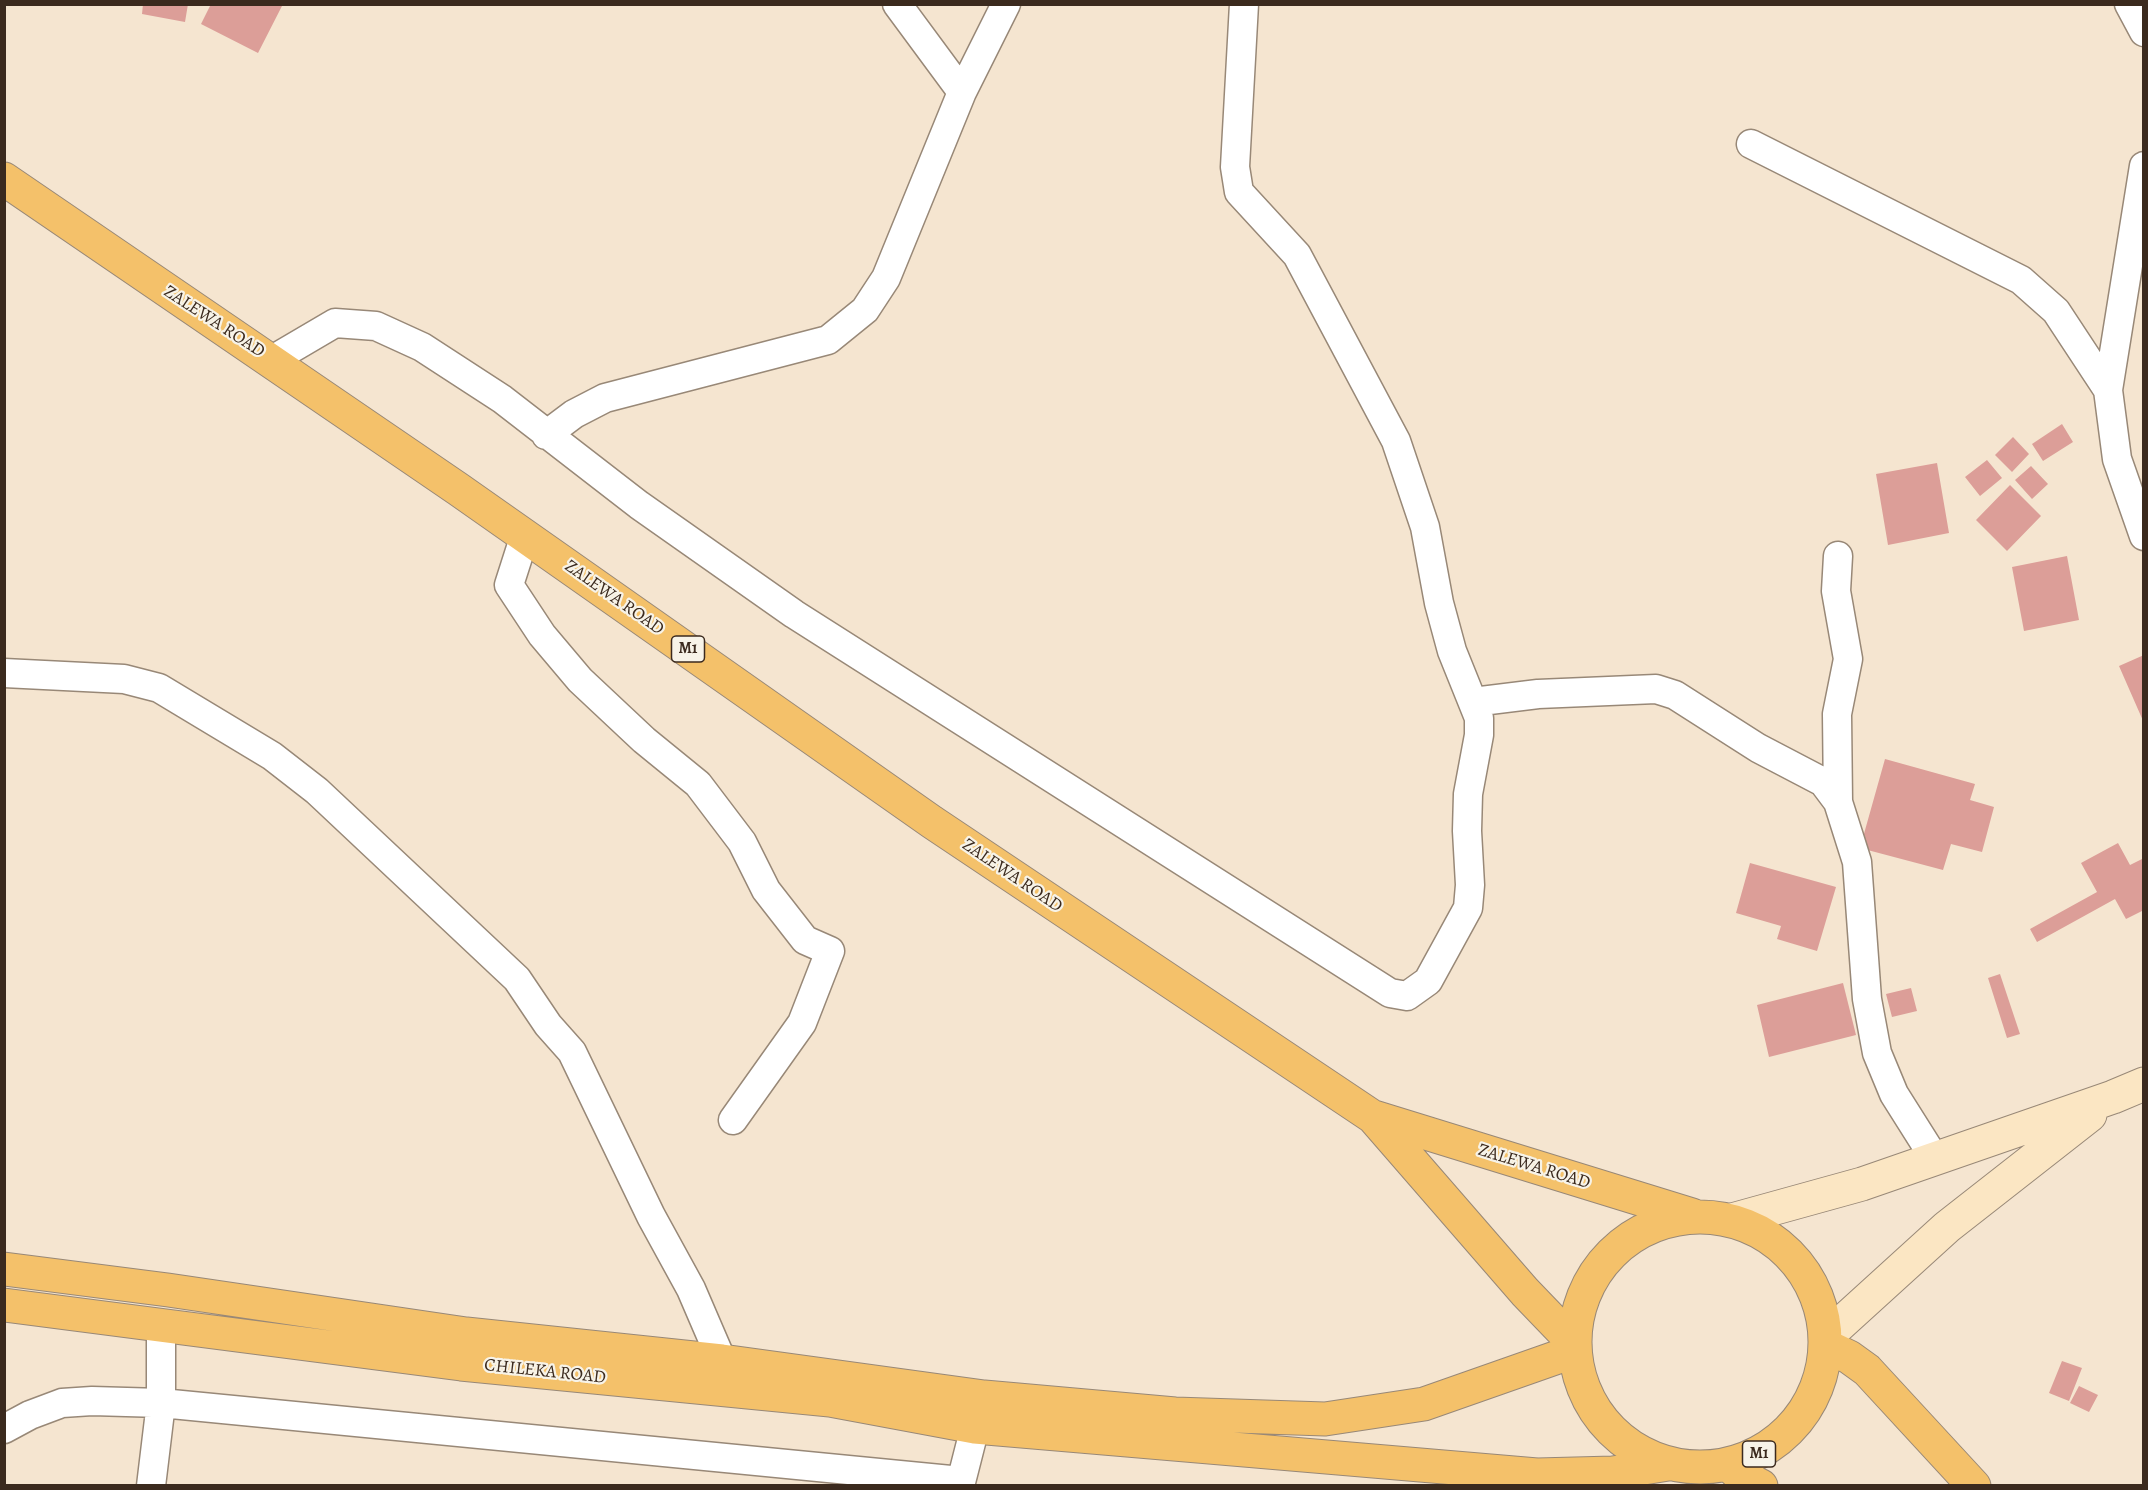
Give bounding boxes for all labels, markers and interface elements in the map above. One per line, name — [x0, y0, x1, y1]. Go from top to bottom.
street label: ZALEWA ROAD — [159, 281, 269, 363]
street label: ZALEWA ROAD — [560, 556, 668, 640]
road number: M1 — [672, 636, 704, 662]
street label: ZALEWA ROAD — [958, 834, 1066, 918]
street label: ZALEWA ROAD — [1475, 1140, 1593, 1194]
street label: CHILEKA ROAD — [483, 1355, 607, 1389]
road number: M1 — [1742, 1441, 1776, 1467]

